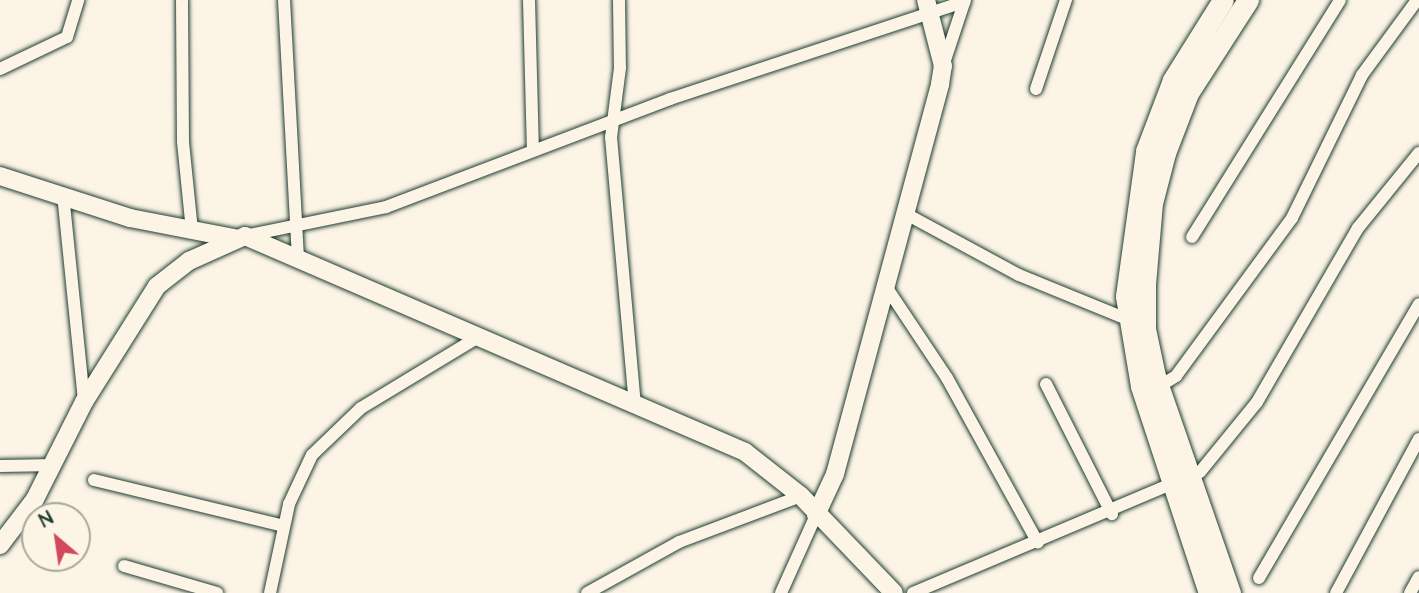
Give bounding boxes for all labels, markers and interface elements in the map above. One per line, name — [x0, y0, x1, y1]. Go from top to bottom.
north arrow — [21, 502, 91, 572]
text: N — [35, 505, 58, 535]

